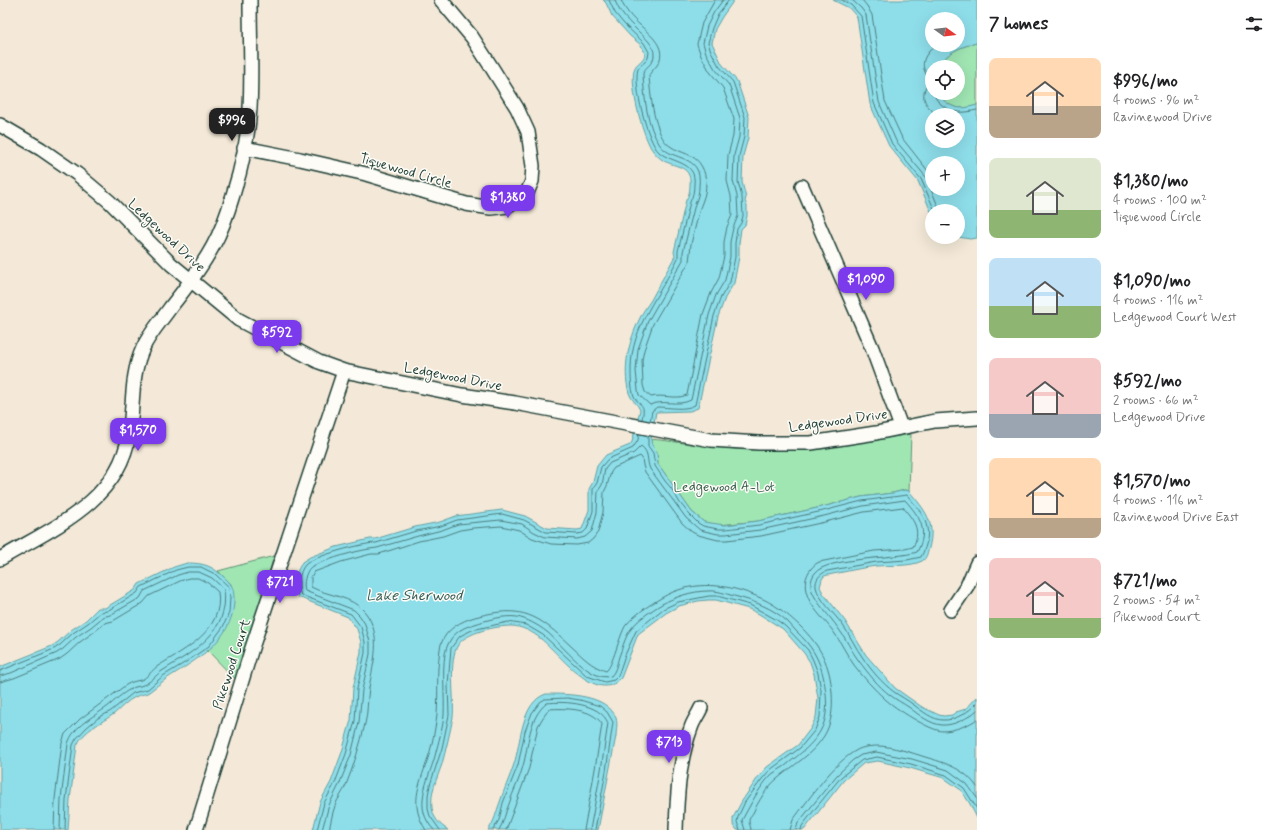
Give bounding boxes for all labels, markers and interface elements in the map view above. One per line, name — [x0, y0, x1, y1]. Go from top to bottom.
north arrow — [925, 12, 965, 52]
map controls — [925, 12, 965, 244]
text: 7 homes — [989, 13, 1048, 35]
icon: filters — [1243, 13, 1265, 35]
button: locate — [925, 60, 965, 100]
text: $996/mo — [1113, 70, 1178, 92]
icon: home — [1021, 74, 1069, 122]
text: 4 rooms · 96 m² — [1113, 92, 1199, 109]
pin: $996 — [208, 108, 256, 142]
button: layers — [925, 108, 965, 148]
text: Ravinewood Drive — [1113, 109, 1212, 126]
text: $996 — [218, 112, 246, 129]
street label: Tiquewood Circle — [357, 149, 454, 193]
button: + — [925, 156, 965, 196]
text: $1,380/mo — [1113, 170, 1188, 192]
icon: home — [1021, 174, 1069, 222]
pin: $1,380 — [475, 185, 541, 219]
text: $1,380 — [490, 189, 526, 206]
text: 4 rooms · 100 m² — [1113, 192, 1207, 209]
street label: Ledgewood Drive — [123, 195, 209, 277]
button: − — [925, 204, 965, 244]
text: Tiquewood Circle — [1113, 209, 1201, 226]
pin: $1,090 — [833, 267, 899, 301]
text: $1,090/mo — [1113, 270, 1191, 292]
text: $1,090 — [847, 271, 885, 288]
icon: home — [1021, 274, 1069, 322]
text: 4 rooms · 116 m² — [1113, 292, 1203, 309]
text: Ledgewood Court West — [1113, 309, 1237, 326]
pin: $592 — [253, 320, 301, 354]
text: $592 — [262, 324, 292, 341]
street label: Ledgewood Drive — [402, 359, 503, 396]
text: $592/mo — [1113, 370, 1182, 392]
icon: home — [1021, 374, 1069, 422]
text: 2 rooms · 66 m² — [1113, 392, 1198, 409]
street label: Ledgewood Drive — [788, 405, 889, 438]
text: Ledgewood Drive — [1113, 409, 1205, 426]
pin: $1,570 — [105, 418, 171, 452]
text: $1,570 — [119, 422, 157, 439]
text: $1,570/mo — [1113, 470, 1191, 492]
icon: home — [1021, 474, 1069, 522]
park label: Ledgewood A-Lot — [673, 478, 775, 497]
text: 4 rooms · 116 m² — [1113, 492, 1203, 509]
text: Ravinewood Drive East — [1113, 509, 1239, 526]
pin: $721 — [256, 570, 304, 604]
text: $721/mo — [1113, 570, 1177, 592]
text: $721 — [266, 574, 294, 591]
icon: home — [1021, 574, 1069, 622]
water label: Lake Sherwood — [366, 586, 464, 606]
text: 2 rooms · 54 m² — [1113, 592, 1200, 609]
text: Pikewood Court — [1113, 609, 1201, 626]
street label: Pikewood Court — [209, 616, 255, 712]
pin: $713 — [645, 730, 693, 764]
text: $713 — [656, 734, 682, 751]

